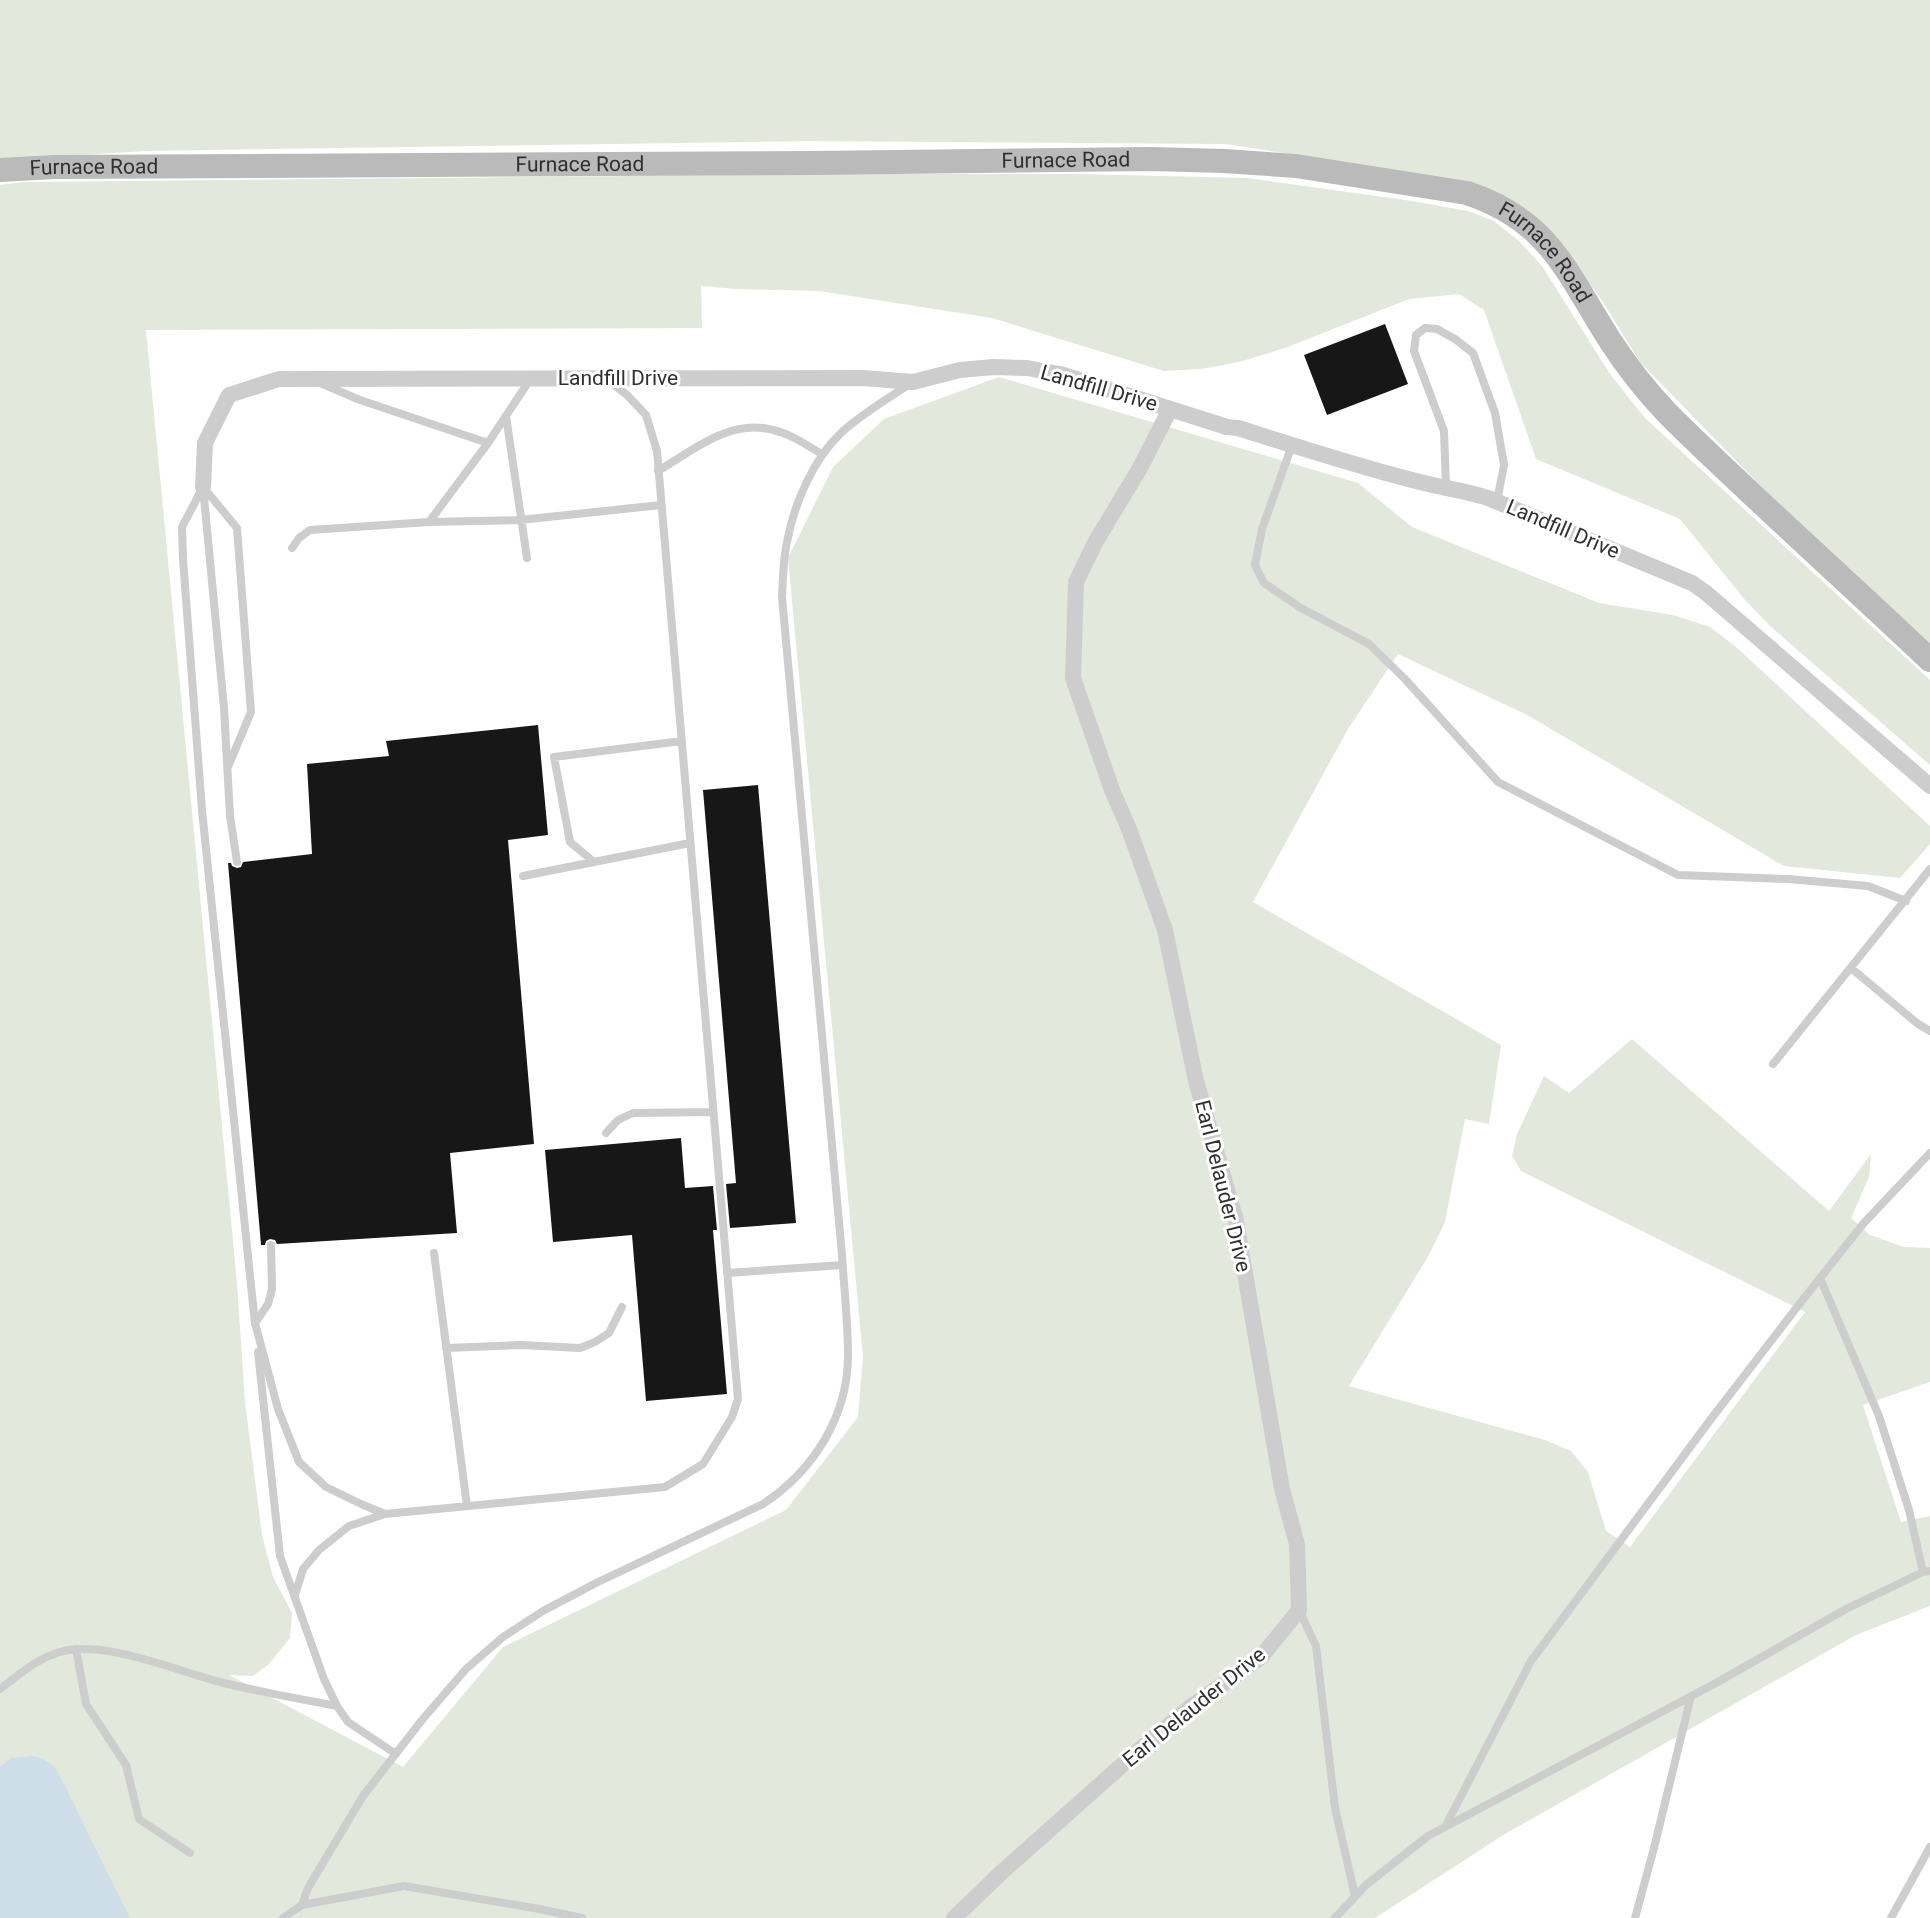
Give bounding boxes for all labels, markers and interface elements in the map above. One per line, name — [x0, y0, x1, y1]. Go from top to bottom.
street label: Furnace Road — [1001, 147, 1130, 173]
street label: Furnace Road — [515, 152, 644, 177]
street label: Furnace Road — [29, 154, 158, 180]
street label: Furnace Road — [1494, 197, 1596, 307]
street label: Landfill Drive — [1038, 360, 1160, 416]
street label: Landfill Drive — [558, 366, 678, 390]
street label: Landfill Drive — [1503, 494, 1623, 564]
street label: Earl Delauder Drive — [1190, 1098, 1256, 1274]
street label: Earl Delauder Drive — [1118, 1642, 1270, 1772]

